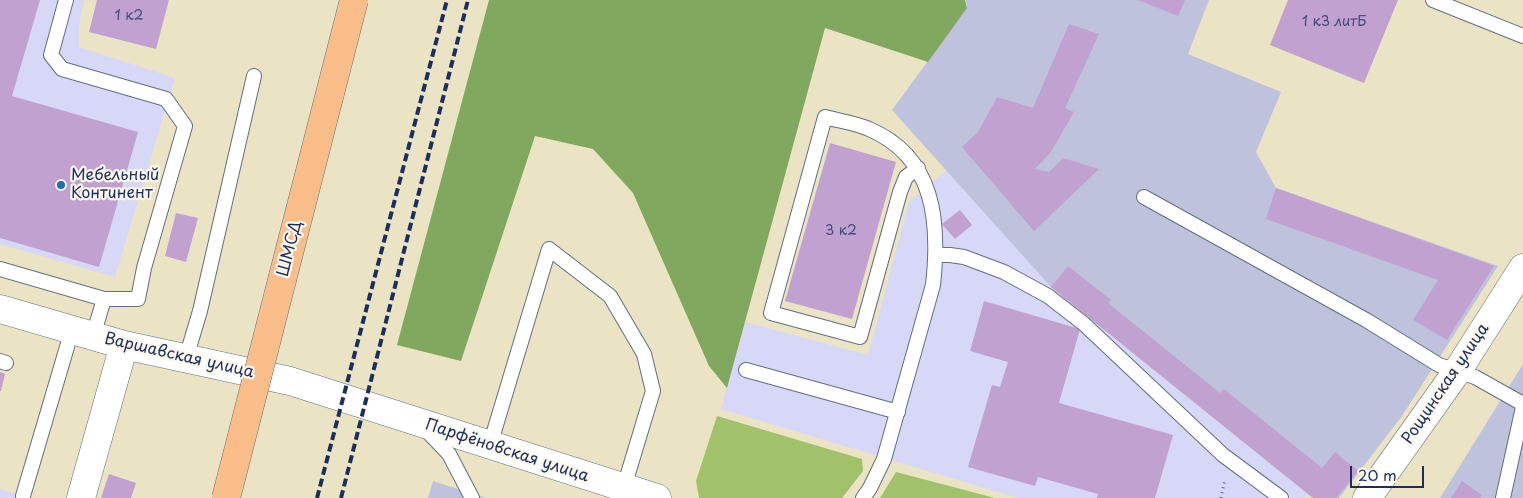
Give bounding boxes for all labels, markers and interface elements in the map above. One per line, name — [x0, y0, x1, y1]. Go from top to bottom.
house number: 1 к2 — [114, 8, 144, 24]
house number: 1 к3 литБ — [1302, 14, 1366, 30]
place label: Мебельный Континент — [71, 166, 160, 204]
marker: Мебельный Континент — [55, 179, 67, 191]
street label: ШМСД — [274, 219, 306, 279]
house number: 3 к2 — [825, 223, 857, 239]
street label: Рощинская улица — [1398, 320, 1494, 448]
street label: Варшавская улица — [102, 329, 256, 383]
street label: Парфёновская улица — [423, 415, 591, 487]
scale bar — [1353, 456, 1427, 488]
text: 20 m — [1358, 463, 1397, 486]

